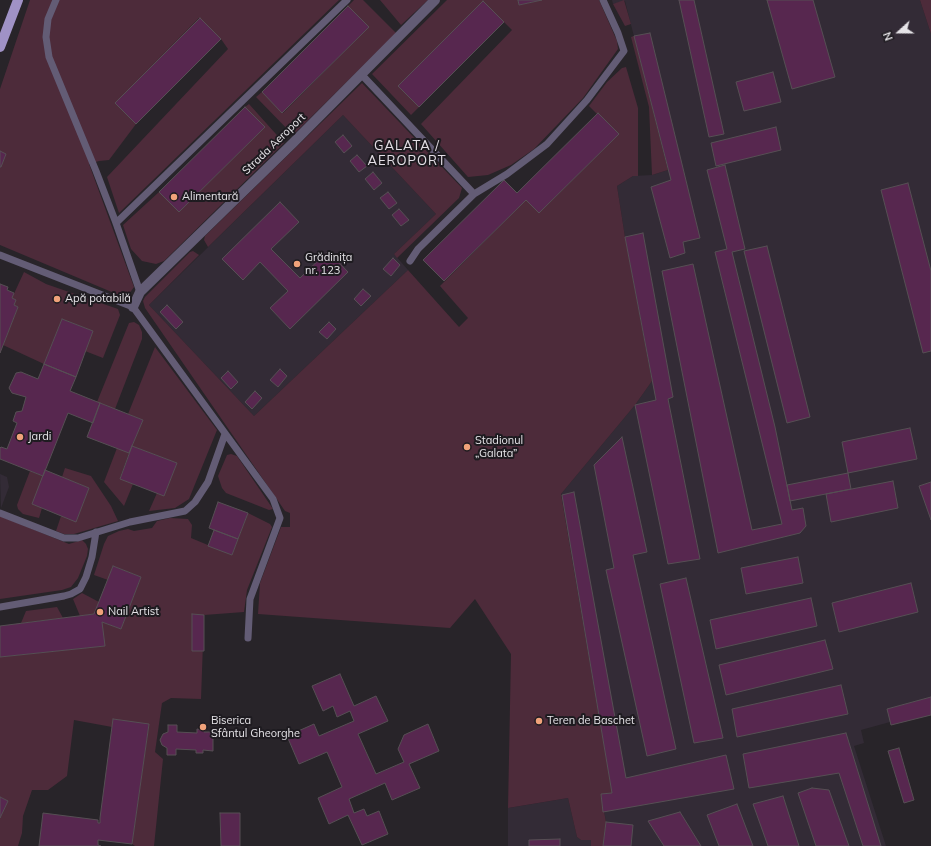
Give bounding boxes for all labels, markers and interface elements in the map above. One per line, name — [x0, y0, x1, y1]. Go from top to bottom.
north arrow — [879, 12, 919, 52]
text: N — [880, 30, 896, 43]
street label: Strada Aeroport — [240, 111, 308, 177]
district label: GALATA / AEROPORT — [367, 138, 447, 169]
place label: Alimentară — [182, 190, 238, 204]
marker: Alimentară — [169, 192, 179, 202]
place label: Grădinița nr. 123 — [305, 251, 352, 277]
marker: Grădinița nr. 123 — [292, 259, 302, 269]
place label: Apă potabilă — [65, 292, 131, 306]
marker: Apă potabilă — [52, 294, 62, 304]
place label: Jardi — [28, 430, 51, 444]
marker: Jardi — [15, 432, 25, 442]
place label: Stadionul „Galata” — [475, 434, 523, 460]
marker: Stadionul „Galata” — [462, 442, 472, 452]
place label: Nail Artist — [108, 605, 159, 619]
marker: Nail Artist — [95, 607, 105, 617]
place label: Biserica Sfântul Gheorghe — [211, 714, 300, 740]
place label: Teren de Baschet — [547, 714, 635, 728]
marker: Teren de Baschet — [534, 716, 544, 726]
marker: Biserica Sfântul Gheorghe — [198, 722, 208, 732]

